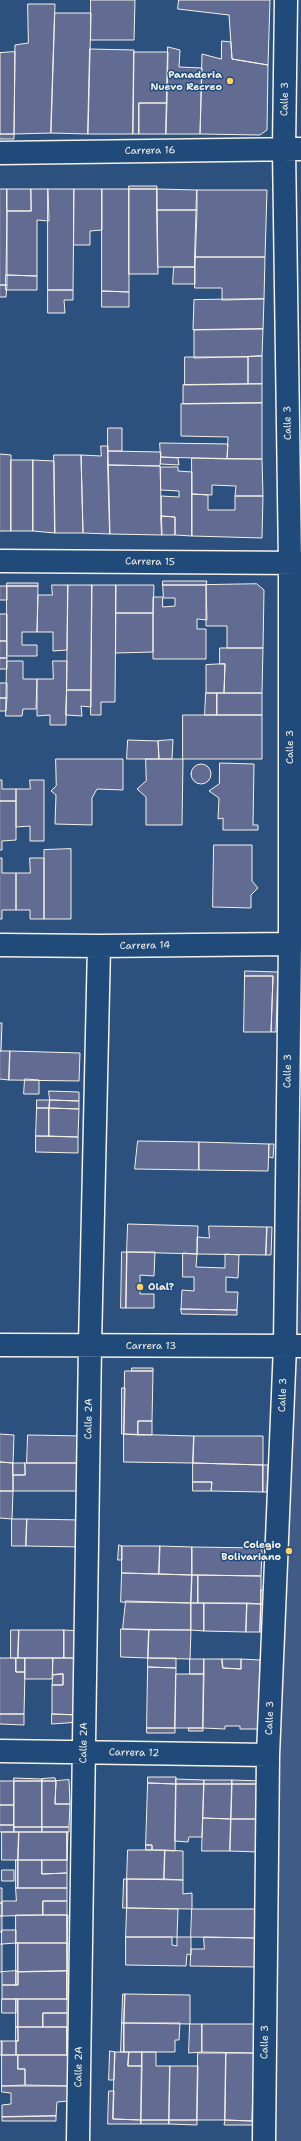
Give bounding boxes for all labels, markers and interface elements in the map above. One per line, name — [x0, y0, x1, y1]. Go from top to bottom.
place label: Panaderia Nuevo Recreo — [151, 69, 222, 92]
marker: Panaderia Nuevo Recreo — [225, 76, 235, 86]
street label: Calle 3 — [279, 82, 291, 116]
street label: Carrera 16 — [125, 145, 175, 157]
street label: Calle 3 — [282, 406, 294, 440]
street label: Carrera 15 — [125, 556, 175, 568]
street label: Calle 3 — [284, 730, 296, 764]
street label: Carrera 14 — [120, 940, 170, 952]
street label: Calle 3 — [282, 1054, 294, 1088]
place label: Olal? — [148, 1281, 174, 1293]
marker: Olal? — [135, 1282, 145, 1292]
street label: Carrera 13 — [126, 1340, 176, 1352]
street label: Calle 3 — [276, 1378, 290, 1412]
street label: Calle 2A — [83, 1398, 95, 1440]
place label: Colegio Bolivariano — [221, 1539, 281, 1562]
marker: Colegio Bolivariano — [284, 1546, 294, 1556]
street label: Calle 3 — [263, 1701, 277, 1735]
street label: Calle 2A — [78, 1722, 90, 1764]
street label: Carrera 12 — [109, 1747, 159, 1759]
street label: Calle 3 — [259, 2025, 271, 2059]
street label: Calle 2A — [73, 2046, 85, 2088]

